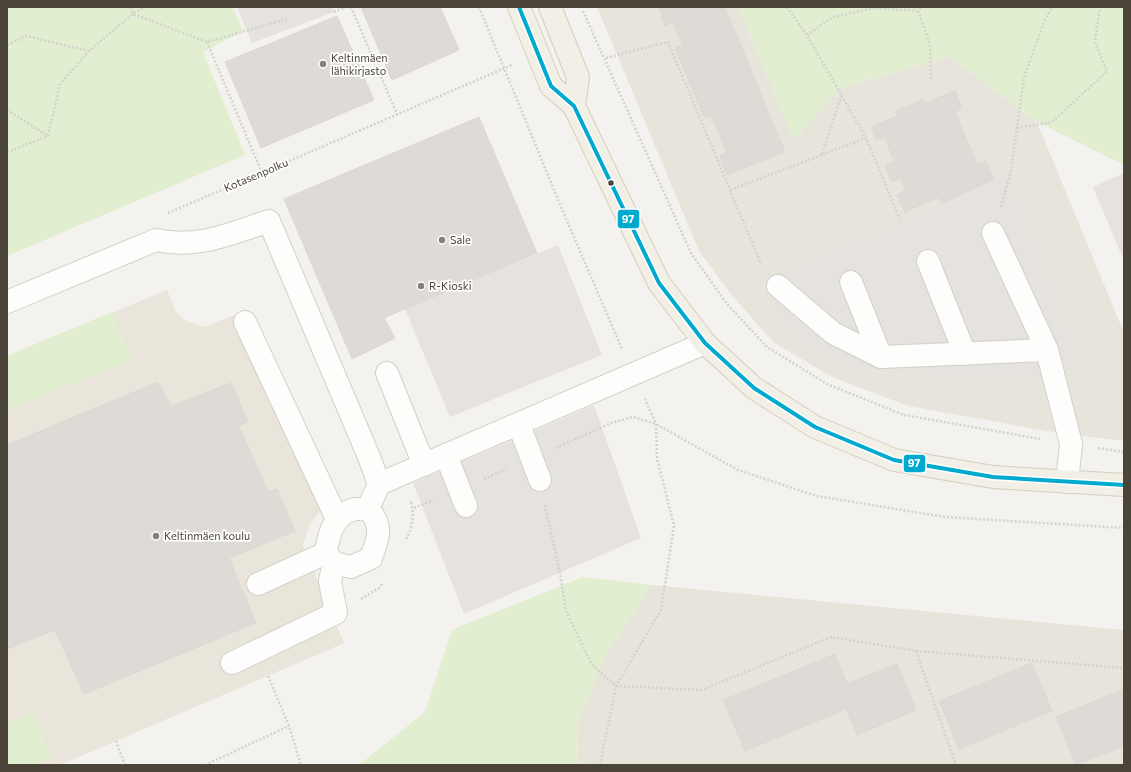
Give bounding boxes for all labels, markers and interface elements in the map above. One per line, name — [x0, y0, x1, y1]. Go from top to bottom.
place label: Keltinmäen lähikirjasto — [331, 51, 388, 77]
marker: Keltinmäen lähikirjasto — [318, 59, 328, 69]
street label: Kotasenpolku — [222, 155, 290, 194]
unlabelled marker — [606, 178, 616, 188]
line badge: 97 — [617, 209, 640, 229]
text: 97 — [622, 212, 634, 225]
place label: Sale — [450, 233, 471, 246]
marker: Sale — [437, 235, 447, 245]
place label: R-Kioski — [429, 279, 472, 292]
marker: R-Kioski — [416, 281, 426, 291]
line badge: 97 — [903, 454, 926, 473]
text: 97 — [908, 456, 920, 469]
place label: Keltinmäen koulu — [164, 529, 250, 542]
marker: Keltinmäen koulu — [151, 531, 161, 541]

